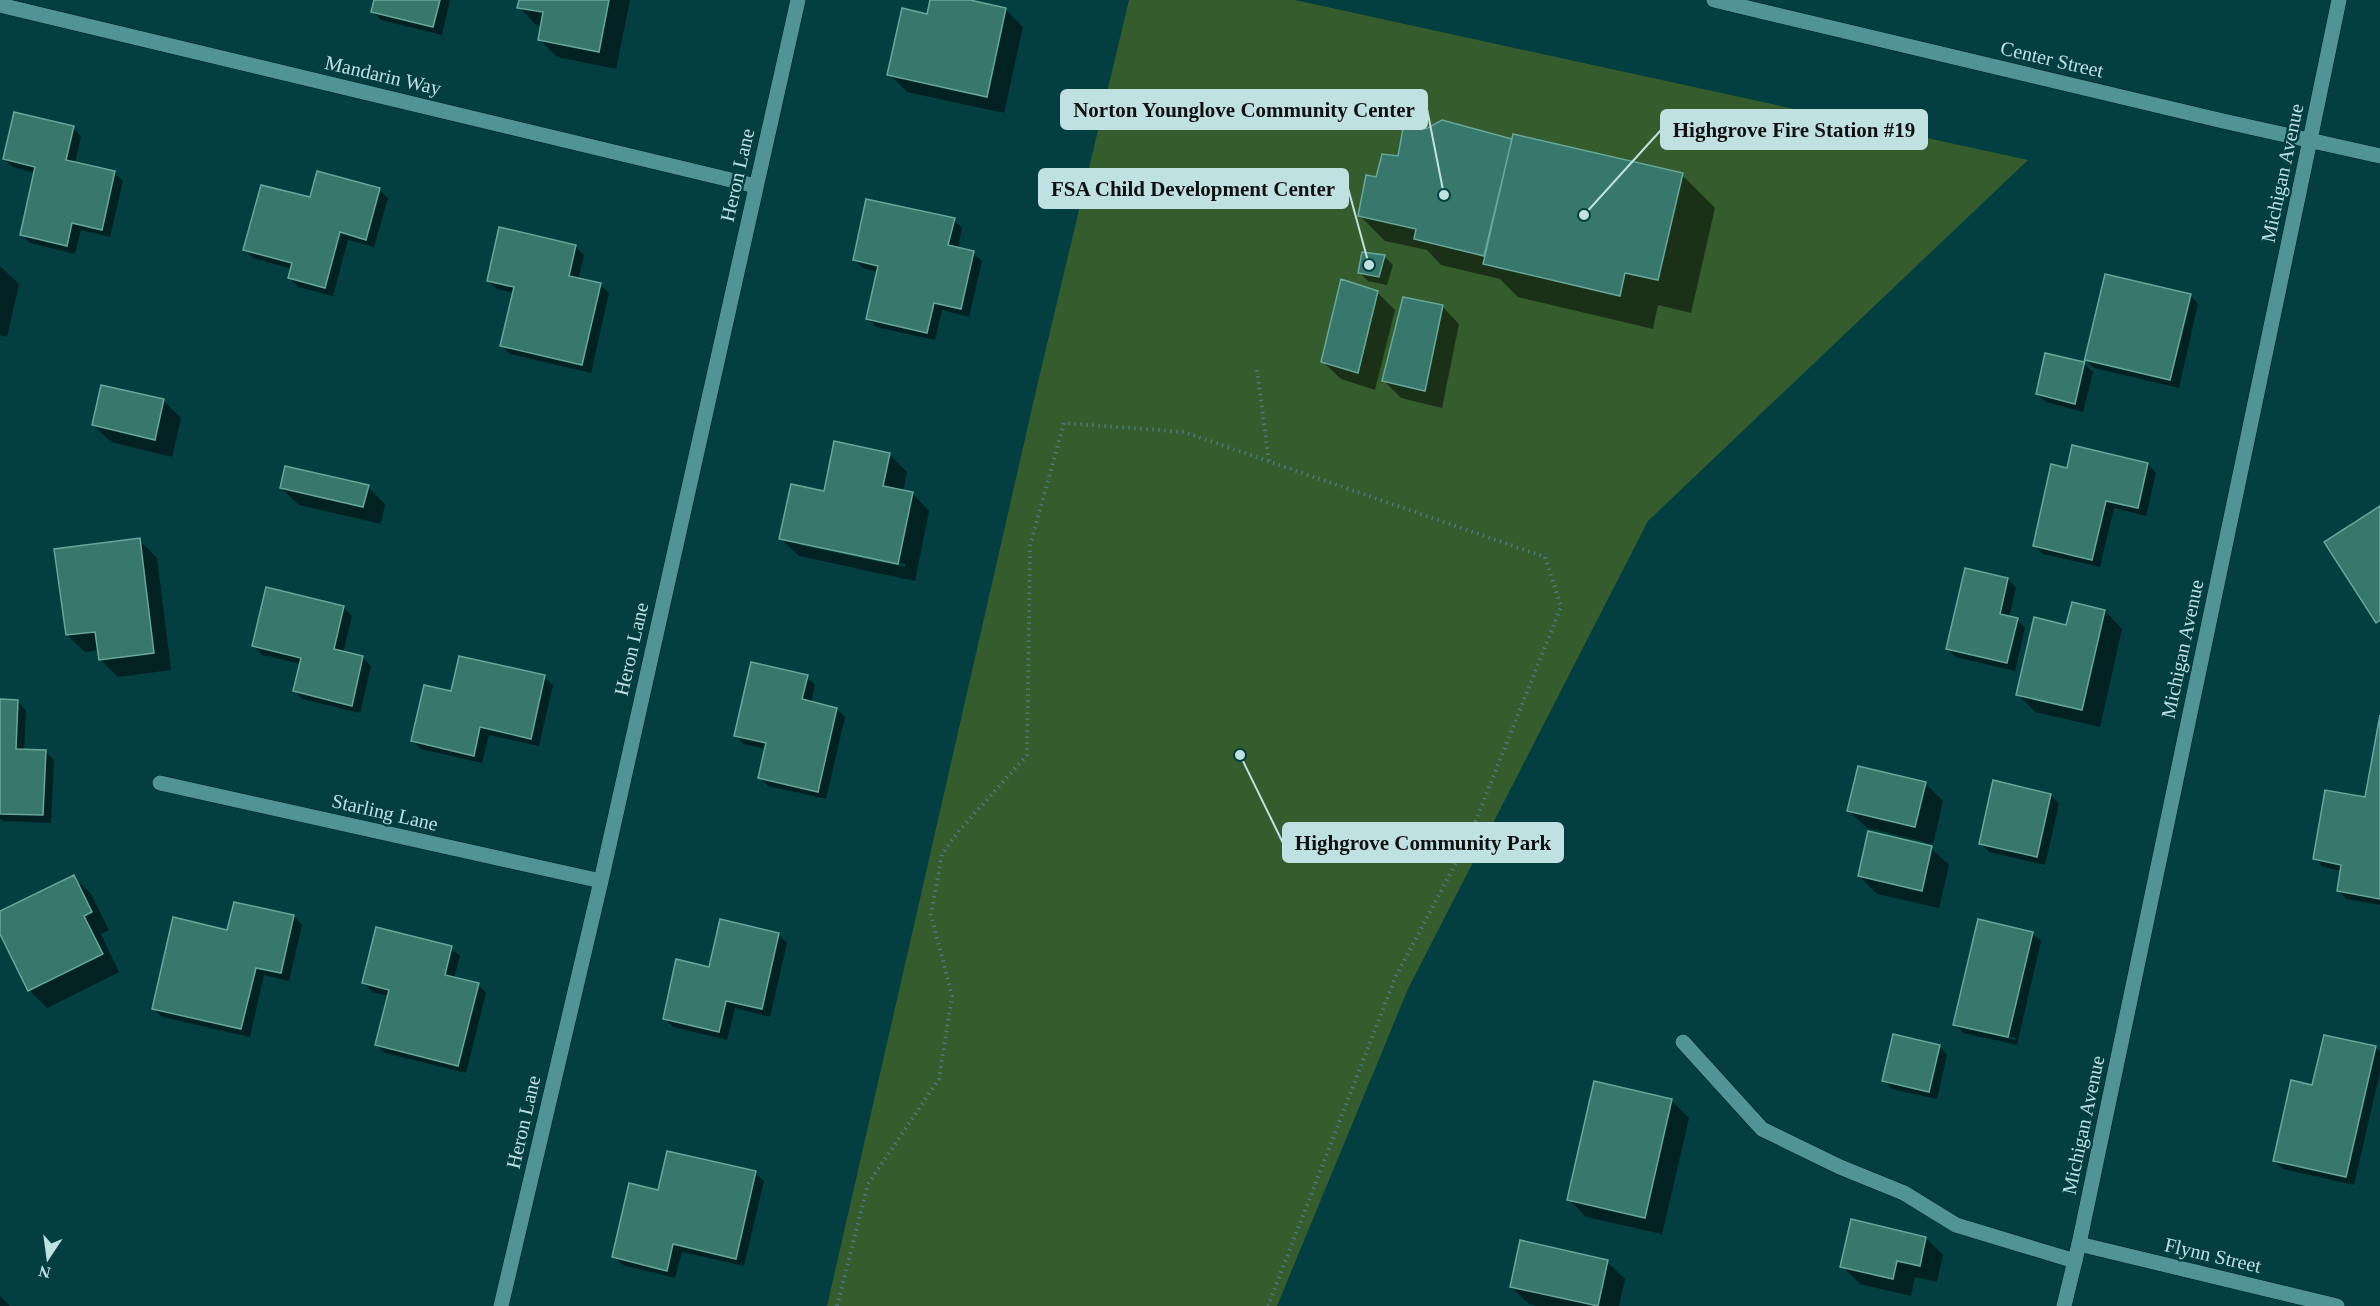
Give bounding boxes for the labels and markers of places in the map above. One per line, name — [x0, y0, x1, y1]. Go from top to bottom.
callout: Norton Younglove Community Center — [1061, 90, 1427, 129]
callout: Highgrove Fire Station #19 — [1661, 110, 1927, 149]
callout: FSA Child Development Center — [1039, 169, 1348, 208]
callout: Highgrove Community Park — [1283, 823, 1563, 862]

